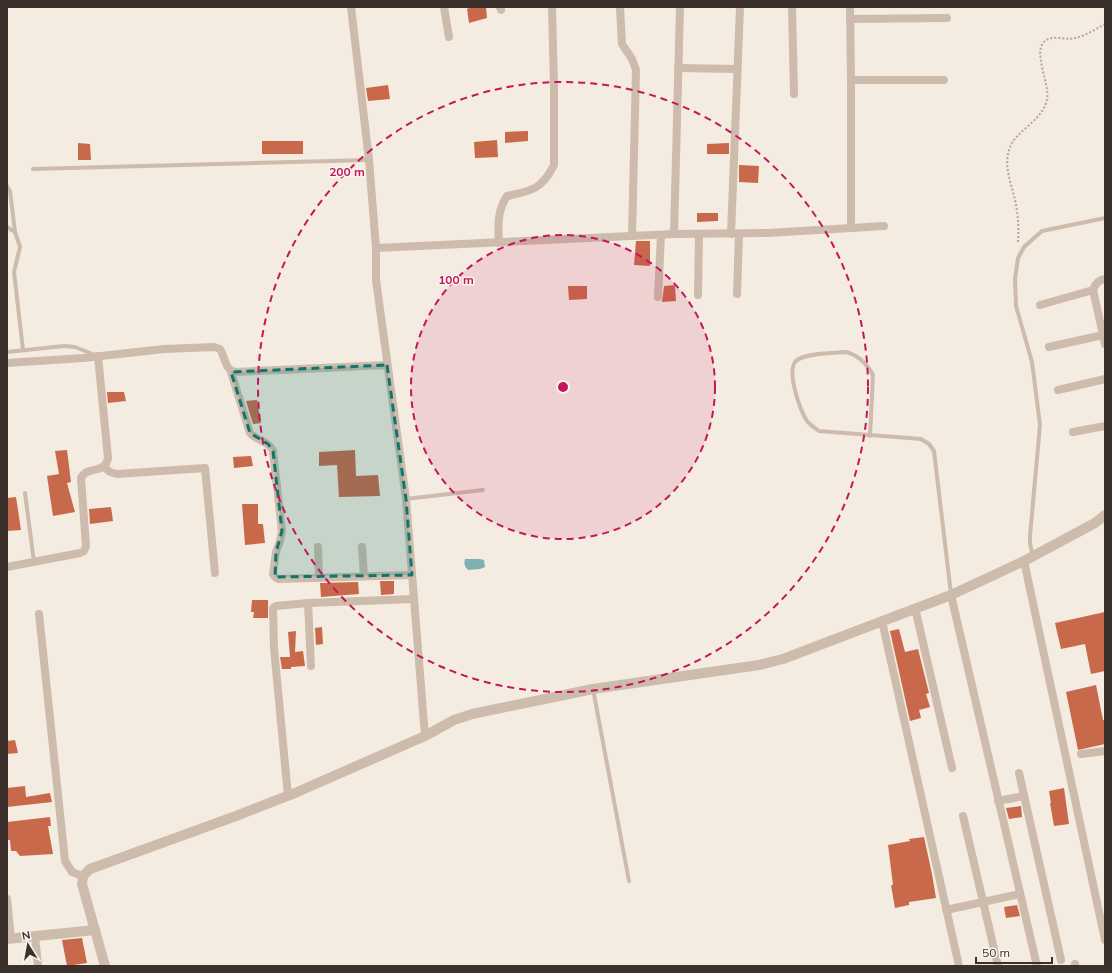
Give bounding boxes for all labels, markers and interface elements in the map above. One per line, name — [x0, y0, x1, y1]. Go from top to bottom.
text: 200 m — [329, 164, 365, 179]
text: 100 m — [438, 272, 474, 287]
centre of rings — [556, 380, 570, 394]
north arrow — [8, 925, 48, 965]
text: N — [21, 928, 32, 943]
scale bar — [976, 939, 1052, 965]
text: 50 m — [982, 945, 1010, 960]

